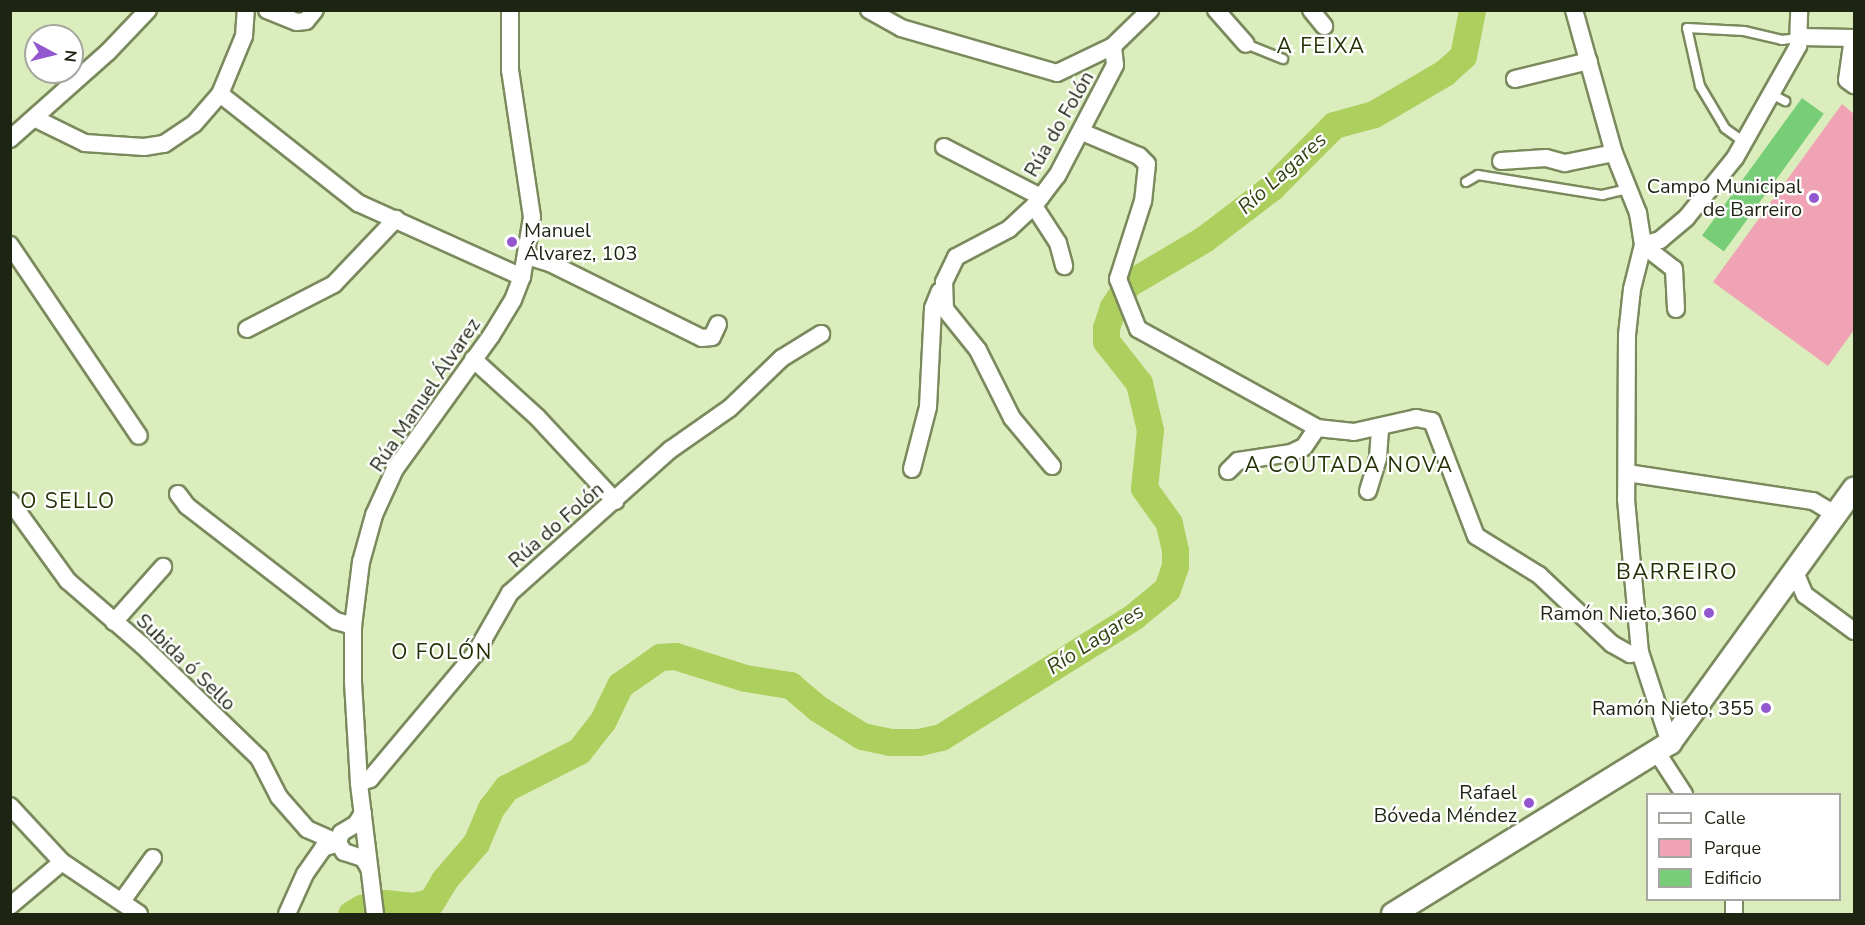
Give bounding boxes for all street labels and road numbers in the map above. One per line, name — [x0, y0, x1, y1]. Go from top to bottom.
street label: Rúa do Folón — [1019, 67, 1099, 181]
street label: Rúa Manuel Álvarez — [365, 314, 485, 476]
street label: Rúa do Folón — [504, 477, 608, 573]
street label: Subida ó Sello — [131, 608, 241, 716]

